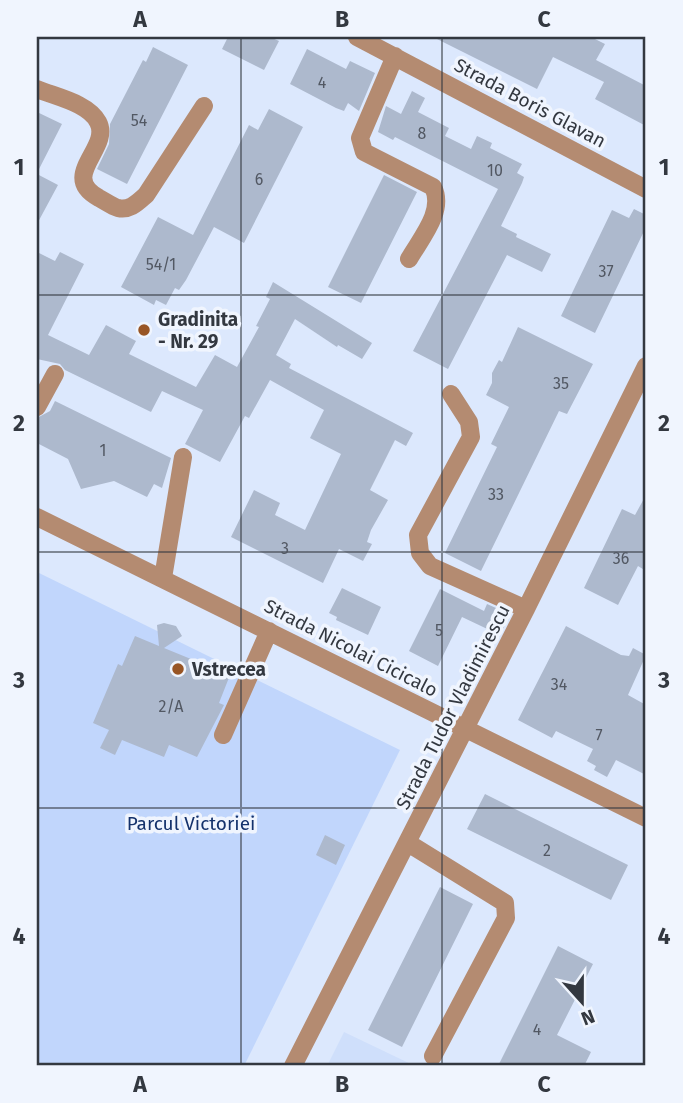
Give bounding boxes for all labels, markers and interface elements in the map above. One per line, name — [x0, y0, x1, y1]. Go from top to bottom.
text: A — [132, 5, 147, 33]
text: B — [335, 5, 349, 33]
text: C — [537, 5, 551, 33]
street label: Strada Boris Glavan — [450, 53, 610, 153]
house number: 4 — [318, 73, 327, 92]
house number: 54 — [131, 111, 148, 130]
house number: 8 — [418, 124, 427, 143]
text: 1 — [14, 153, 24, 181]
text: 1 — [659, 153, 669, 181]
house number: 10 — [487, 161, 503, 180]
house number: 6 — [255, 170, 263, 189]
house number: 54/1 — [146, 255, 176, 274]
house number: 37 — [598, 262, 614, 281]
place label: Gradinita - Nr. 29 — [158, 308, 238, 353]
marker: Gradinita - Nr. 29 — [136, 322, 152, 338]
house number: 35 — [553, 374, 569, 393]
text: 2 — [13, 409, 25, 437]
text: 2 — [658, 409, 670, 437]
house number: 1 — [100, 441, 106, 460]
house number: 33 — [488, 485, 504, 504]
house number: 3 — [281, 539, 289, 558]
house number: 36 — [613, 549, 629, 568]
street label: Strada Nicolai Cicicalo — [261, 594, 441, 702]
street label: Strada Tudor Vladimirescu — [391, 601, 515, 813]
house number: 5 — [435, 621, 443, 640]
place label: Vstrecea — [191, 658, 266, 681]
marker: Vstrecea — [170, 661, 186, 677]
text: 3 — [12, 666, 25, 694]
text: 3 — [657, 666, 670, 694]
house number: 34 — [551, 675, 568, 694]
house number: 2/A — [159, 697, 184, 716]
house number: 7 — [595, 726, 603, 745]
park label: Parcul Victoriei — [127, 812, 255, 835]
house number: 2 — [543, 841, 551, 860]
text: 4 — [13, 922, 26, 950]
text: 4 — [658, 922, 671, 950]
north arrow — [546, 967, 616, 1036]
text: N — [578, 1004, 598, 1030]
house number: 4 — [533, 1020, 542, 1039]
text: A — [132, 1070, 147, 1098]
text: B — [335, 1070, 349, 1098]
text: C — [537, 1070, 551, 1098]

